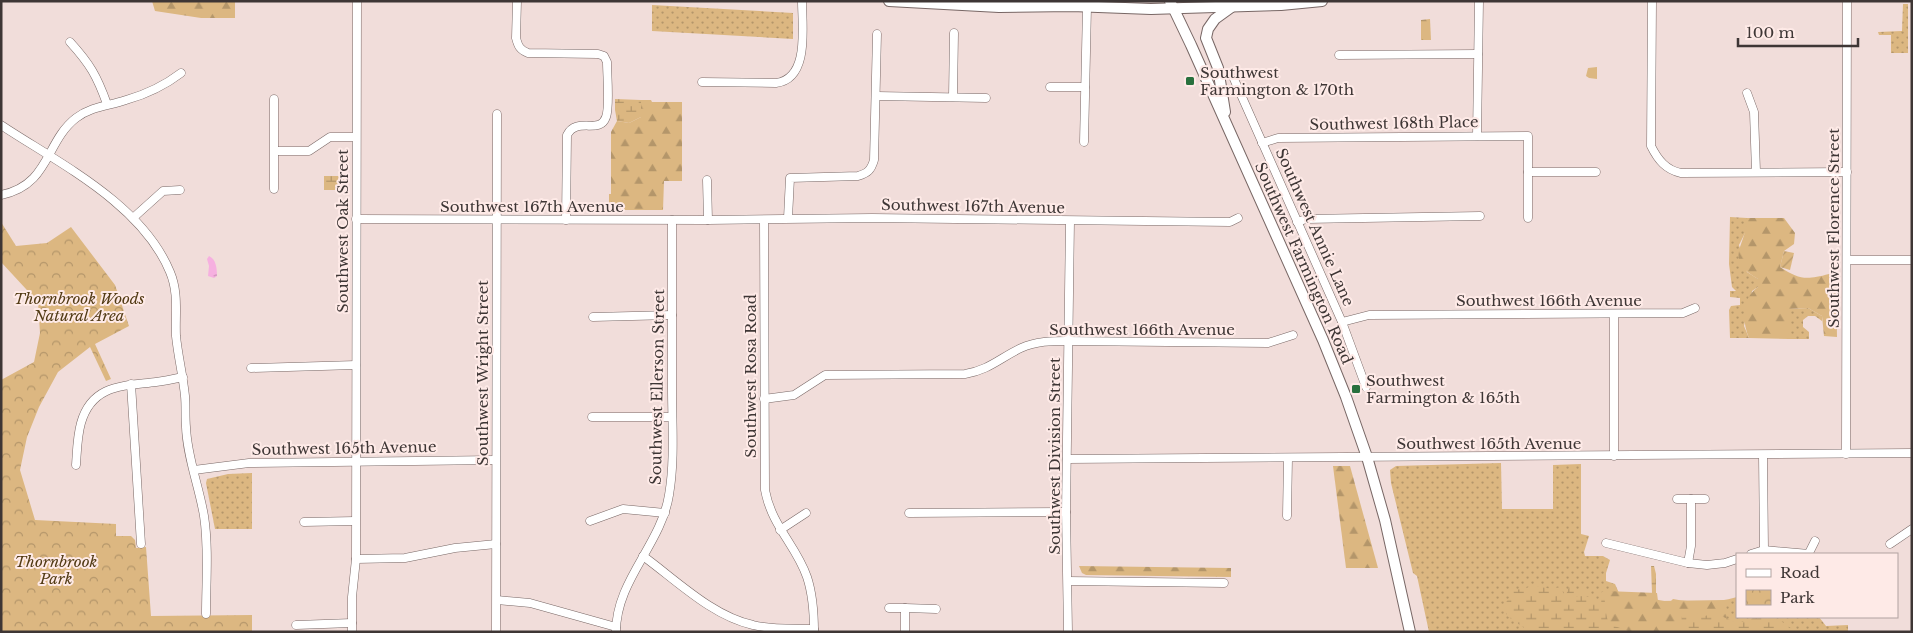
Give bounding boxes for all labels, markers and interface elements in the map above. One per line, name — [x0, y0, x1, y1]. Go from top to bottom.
scale bar — [1738, 15, 1858, 47]
text: 100 m — [1746, 23, 1795, 42]
place label: Southwest Farmington & 170th — [1200, 63, 1354, 99]
marker: Southwest Farmington & 170th — [1184, 75, 1196, 87]
street label: Southwest 168th Place — [1309, 112, 1479, 134]
street label: Southwest Florence Street — [1824, 128, 1843, 328]
street label: Southwest Annie Lane — [1272, 145, 1358, 309]
street label: Southwest Oak Street — [333, 149, 352, 313]
street label: Southwest Farmington Road — [1251, 159, 1357, 367]
street label: Southwest 167th Avenue — [881, 195, 1065, 217]
street label: Southwest 167th Avenue — [440, 197, 624, 216]
street label: Southwest Wright Street — [473, 280, 492, 466]
park label: Thornbrook Woods Natural Area — [13, 289, 145, 325]
street label: Southwest Ellerson Street — [646, 289, 668, 485]
street label: Southwest 166th Avenue — [1456, 291, 1642, 310]
street label: Southwest Rosa Road — [741, 294, 760, 458]
street label: Southwest 166th Avenue — [1049, 320, 1235, 339]
street label: Southwest Division Street — [1045, 357, 1064, 555]
place label: Southwest Farmington & 165th — [1366, 371, 1520, 407]
marker: Southwest Farmington & 165th — [1350, 383, 1362, 395]
street label: Southwest 165th Avenue — [1397, 434, 1581, 453]
street label: Southwest 165th Avenue — [251, 437, 437, 459]
park label: Thornbrook Park — [15, 552, 97, 588]
legend — [1736, 553, 1898, 618]
text: Road — [1780, 563, 1820, 582]
text: Park — [1780, 588, 1816, 607]

